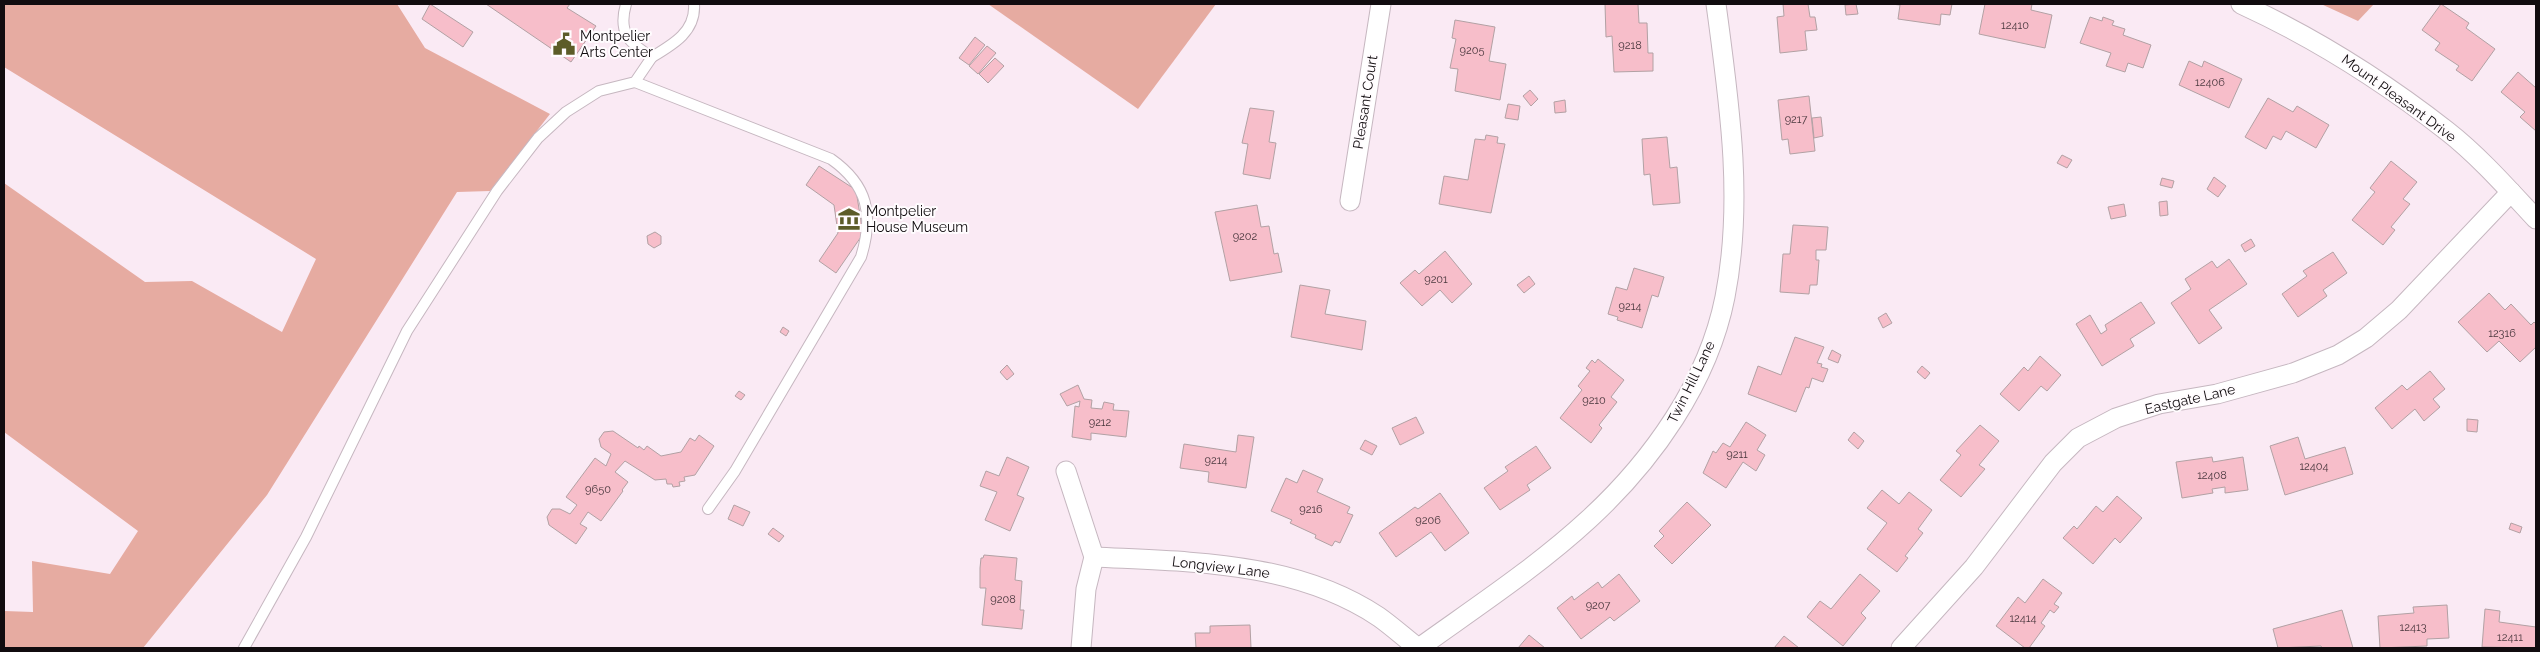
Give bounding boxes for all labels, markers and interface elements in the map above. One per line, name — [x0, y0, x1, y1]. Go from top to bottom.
house number: 12410 — [2001, 19, 2029, 32]
place label: Montpelier Arts Center — [580, 28, 653, 60]
public building icon: Montpelier Arts Center — [551, 31, 577, 57]
house number: 9218 — [1618, 39, 1642, 52]
house number: 9205 — [1460, 44, 1484, 57]
street label: Mount Pleasant Drive — [2339, 51, 2459, 145]
street label: Pleasant Court — [1350, 54, 1380, 150]
house number: 12406 — [2195, 76, 2225, 89]
house number: 9217 — [1785, 113, 1807, 126]
place label: Montpelier House Museum — [866, 203, 968, 235]
museum icon: Montpelier House Museum — [836, 206, 862, 232]
house number: 9202 — [1233, 230, 1258, 243]
house number: 9201 — [1424, 273, 1448, 286]
house number: 9214 — [1619, 300, 1641, 313]
house number: 12316 — [2488, 327, 2516, 340]
street label: Twin Hill Lane — [1664, 338, 1718, 426]
street label: Eastgate Lane — [2143, 381, 2237, 417]
house number: 9210 — [1582, 394, 1606, 407]
house number: 9212 — [1089, 416, 1112, 429]
house number: 9211 — [1726, 448, 1748, 461]
house number: 9214 — [1205, 454, 1227, 467]
house number: 12404 — [2299, 460, 2329, 473]
house number: 12408 — [2197, 469, 2227, 482]
house number: 9650 — [585, 483, 611, 496]
house number: 9216 — [1299, 503, 1323, 516]
house number: 9206 — [1415, 514, 1441, 527]
street label: Longview Lane — [1171, 553, 1271, 581]
house number: 9208 — [990, 593, 1016, 606]
house number: 9207 — [1586, 599, 1610, 612]
house number: 12414 — [2009, 612, 2037, 625]
house number: 12413 — [2399, 621, 2427, 634]
house number: 12411 — [2497, 631, 2523, 644]

